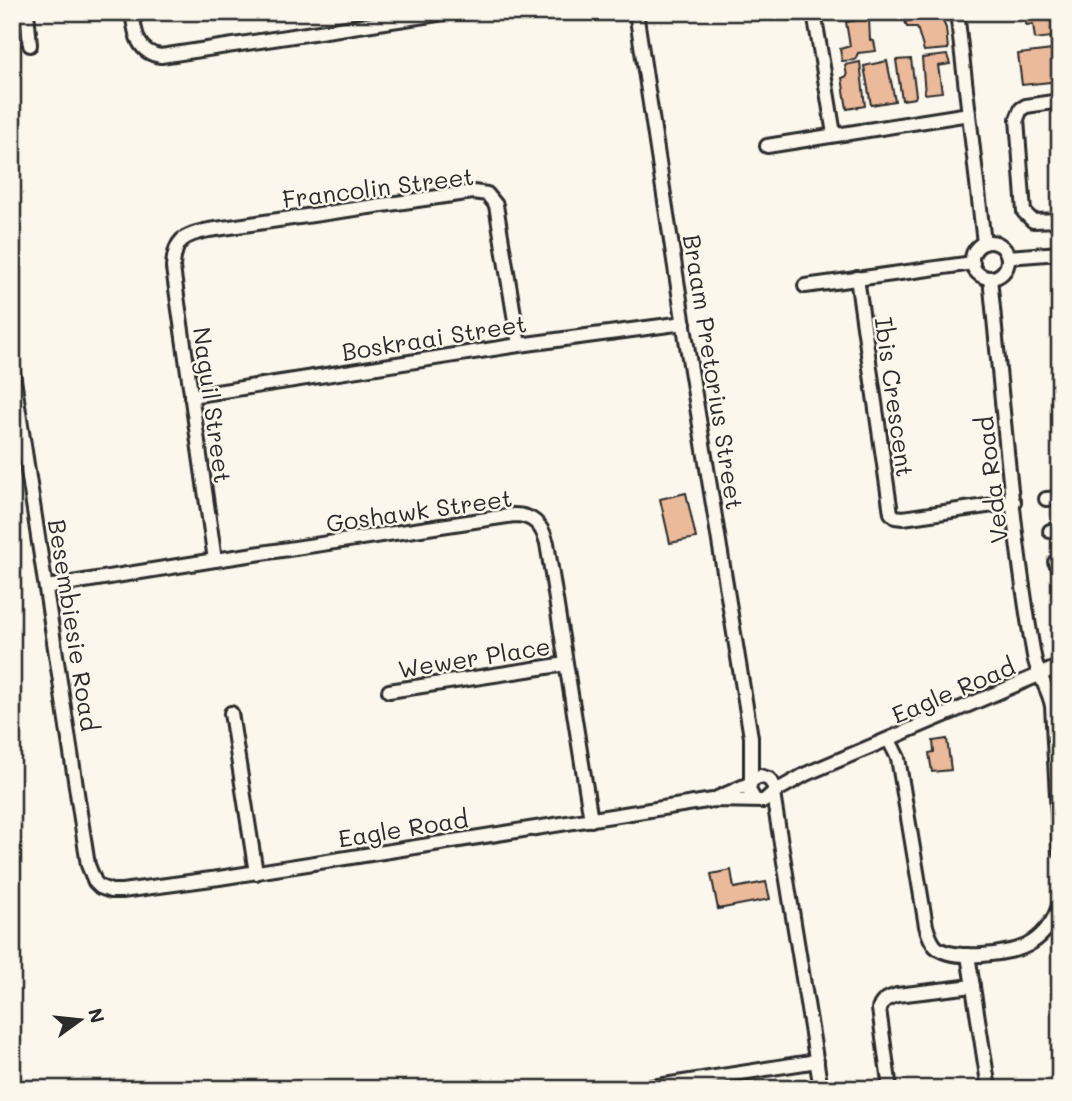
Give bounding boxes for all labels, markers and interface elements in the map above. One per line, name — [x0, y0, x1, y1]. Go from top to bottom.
street label: Francolin Street — [280, 160, 476, 214]
street label: Braam Pretorius Street — [677, 232, 751, 512]
street label: Boskraai Street — [339, 307, 529, 367]
street label: Ibis Crescent — [868, 315, 922, 479]
street label: Naguil Street — [187, 325, 239, 485]
street label: Veda Road — [968, 415, 1014, 545]
street label: Goshawk Street — [324, 482, 514, 538]
street label: Besembiesie Road — [42, 517, 106, 733]
street label: Wewer Place — [396, 630, 552, 684]
street label: Eagle Road — [887, 650, 1019, 730]
street label: Eagle Road — [336, 802, 470, 854]
north arrow — [46, 986, 116, 1056]
text: N — [83, 1005, 111, 1026]

